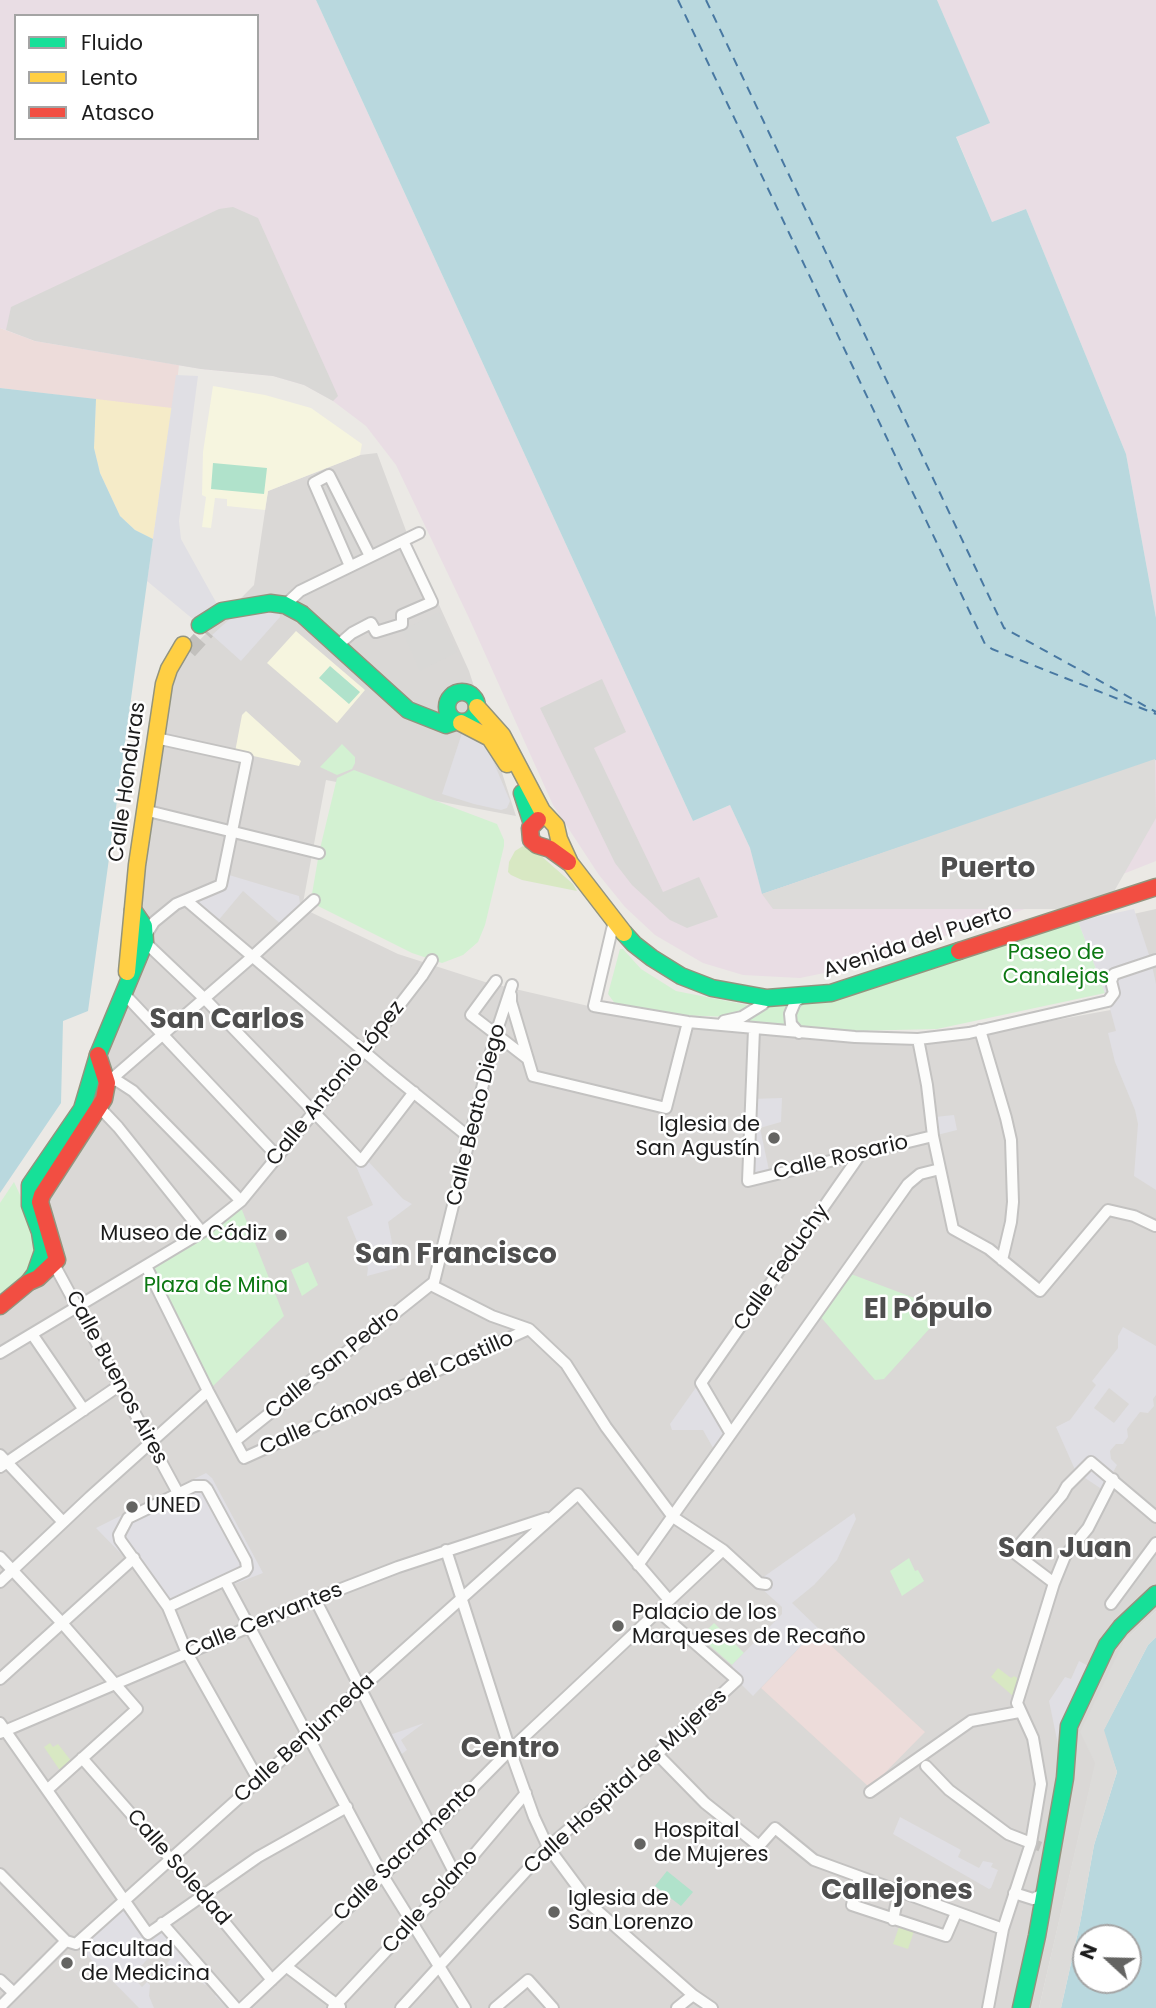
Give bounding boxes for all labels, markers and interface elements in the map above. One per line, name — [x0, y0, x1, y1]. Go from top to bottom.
legend — [14, 14, 259, 140]
text: Fluido — [81, 28, 143, 57]
text: Lento — [81, 63, 138, 92]
text: Atasco — [81, 98, 154, 127]
street label: Calle Honduras — [104, 700, 152, 864]
district label: Puerto — [941, 853, 1035, 887]
street label: Avenida del Puerto — [820, 900, 1016, 984]
park label: Paseo de Canalejas — [1003, 941, 1109, 991]
street label: Calle Antonio López — [262, 996, 410, 1172]
district label: San Carlos — [149, 1004, 305, 1038]
street label: Calle Beato Diego — [442, 1021, 512, 1209]
place label: Iglesia de San Agustín — [635, 1113, 760, 1163]
marker: Iglesia de San Agustín — [766, 1130, 782, 1146]
street label: Calle Rosario — [771, 1130, 911, 1186]
street label: Calle Feduchy — [729, 1200, 835, 1336]
place label: Museo de Cádiz — [100, 1222, 267, 1248]
marker: Museo de Cádiz — [273, 1227, 289, 1243]
district label: San Francisco — [355, 1239, 557, 1273]
park label: Plaza de Mina — [144, 1274, 288, 1300]
street label: Calle Buenos Aires — [60, 1287, 172, 1469]
district label: El Pópulo — [864, 1294, 992, 1328]
street label: Calle San Pedro — [261, 1301, 405, 1425]
street label: Calle Cánovas del Castillo — [256, 1327, 518, 1461]
place label: UNED — [146, 1494, 201, 1520]
marker: UNED — [124, 1499, 140, 1515]
district label: San Juan — [998, 1533, 1132, 1567]
street label: Calle Cervantes — [182, 1578, 346, 1664]
place label: Palacio de los Marqueses de Recaño — [632, 1601, 866, 1651]
marker: Palacio de los Marqueses de Recaño — [610, 1618, 626, 1634]
street label: Calle Benjumeda — [230, 1669, 380, 1809]
street label: Calle Hospital de Mujeres — [519, 1684, 733, 1880]
district label: Centro — [461, 1733, 559, 1767]
street label: Calle Sacramento — [329, 1777, 483, 1927]
street label: Calle Soledad — [121, 1805, 235, 1931]
place label: Hospital de Mujeres — [654, 1819, 768, 1869]
marker: Hospital de Mujeres — [632, 1836, 648, 1852]
street label: Calle Solano — [378, 1845, 484, 1959]
district label: Callejones — [821, 1875, 973, 1909]
place label: Iglesia de San Lorenzo — [568, 1887, 693, 1937]
marker: Iglesia de San Lorenzo — [546, 1904, 562, 1920]
north arrow — [1072, 1924, 1142, 1994]
place label: Facultad de Medicina — [81, 1938, 210, 1988]
text: N — [1074, 1940, 1104, 1963]
marker: Facultad de Medicina — [59, 1955, 75, 1971]

